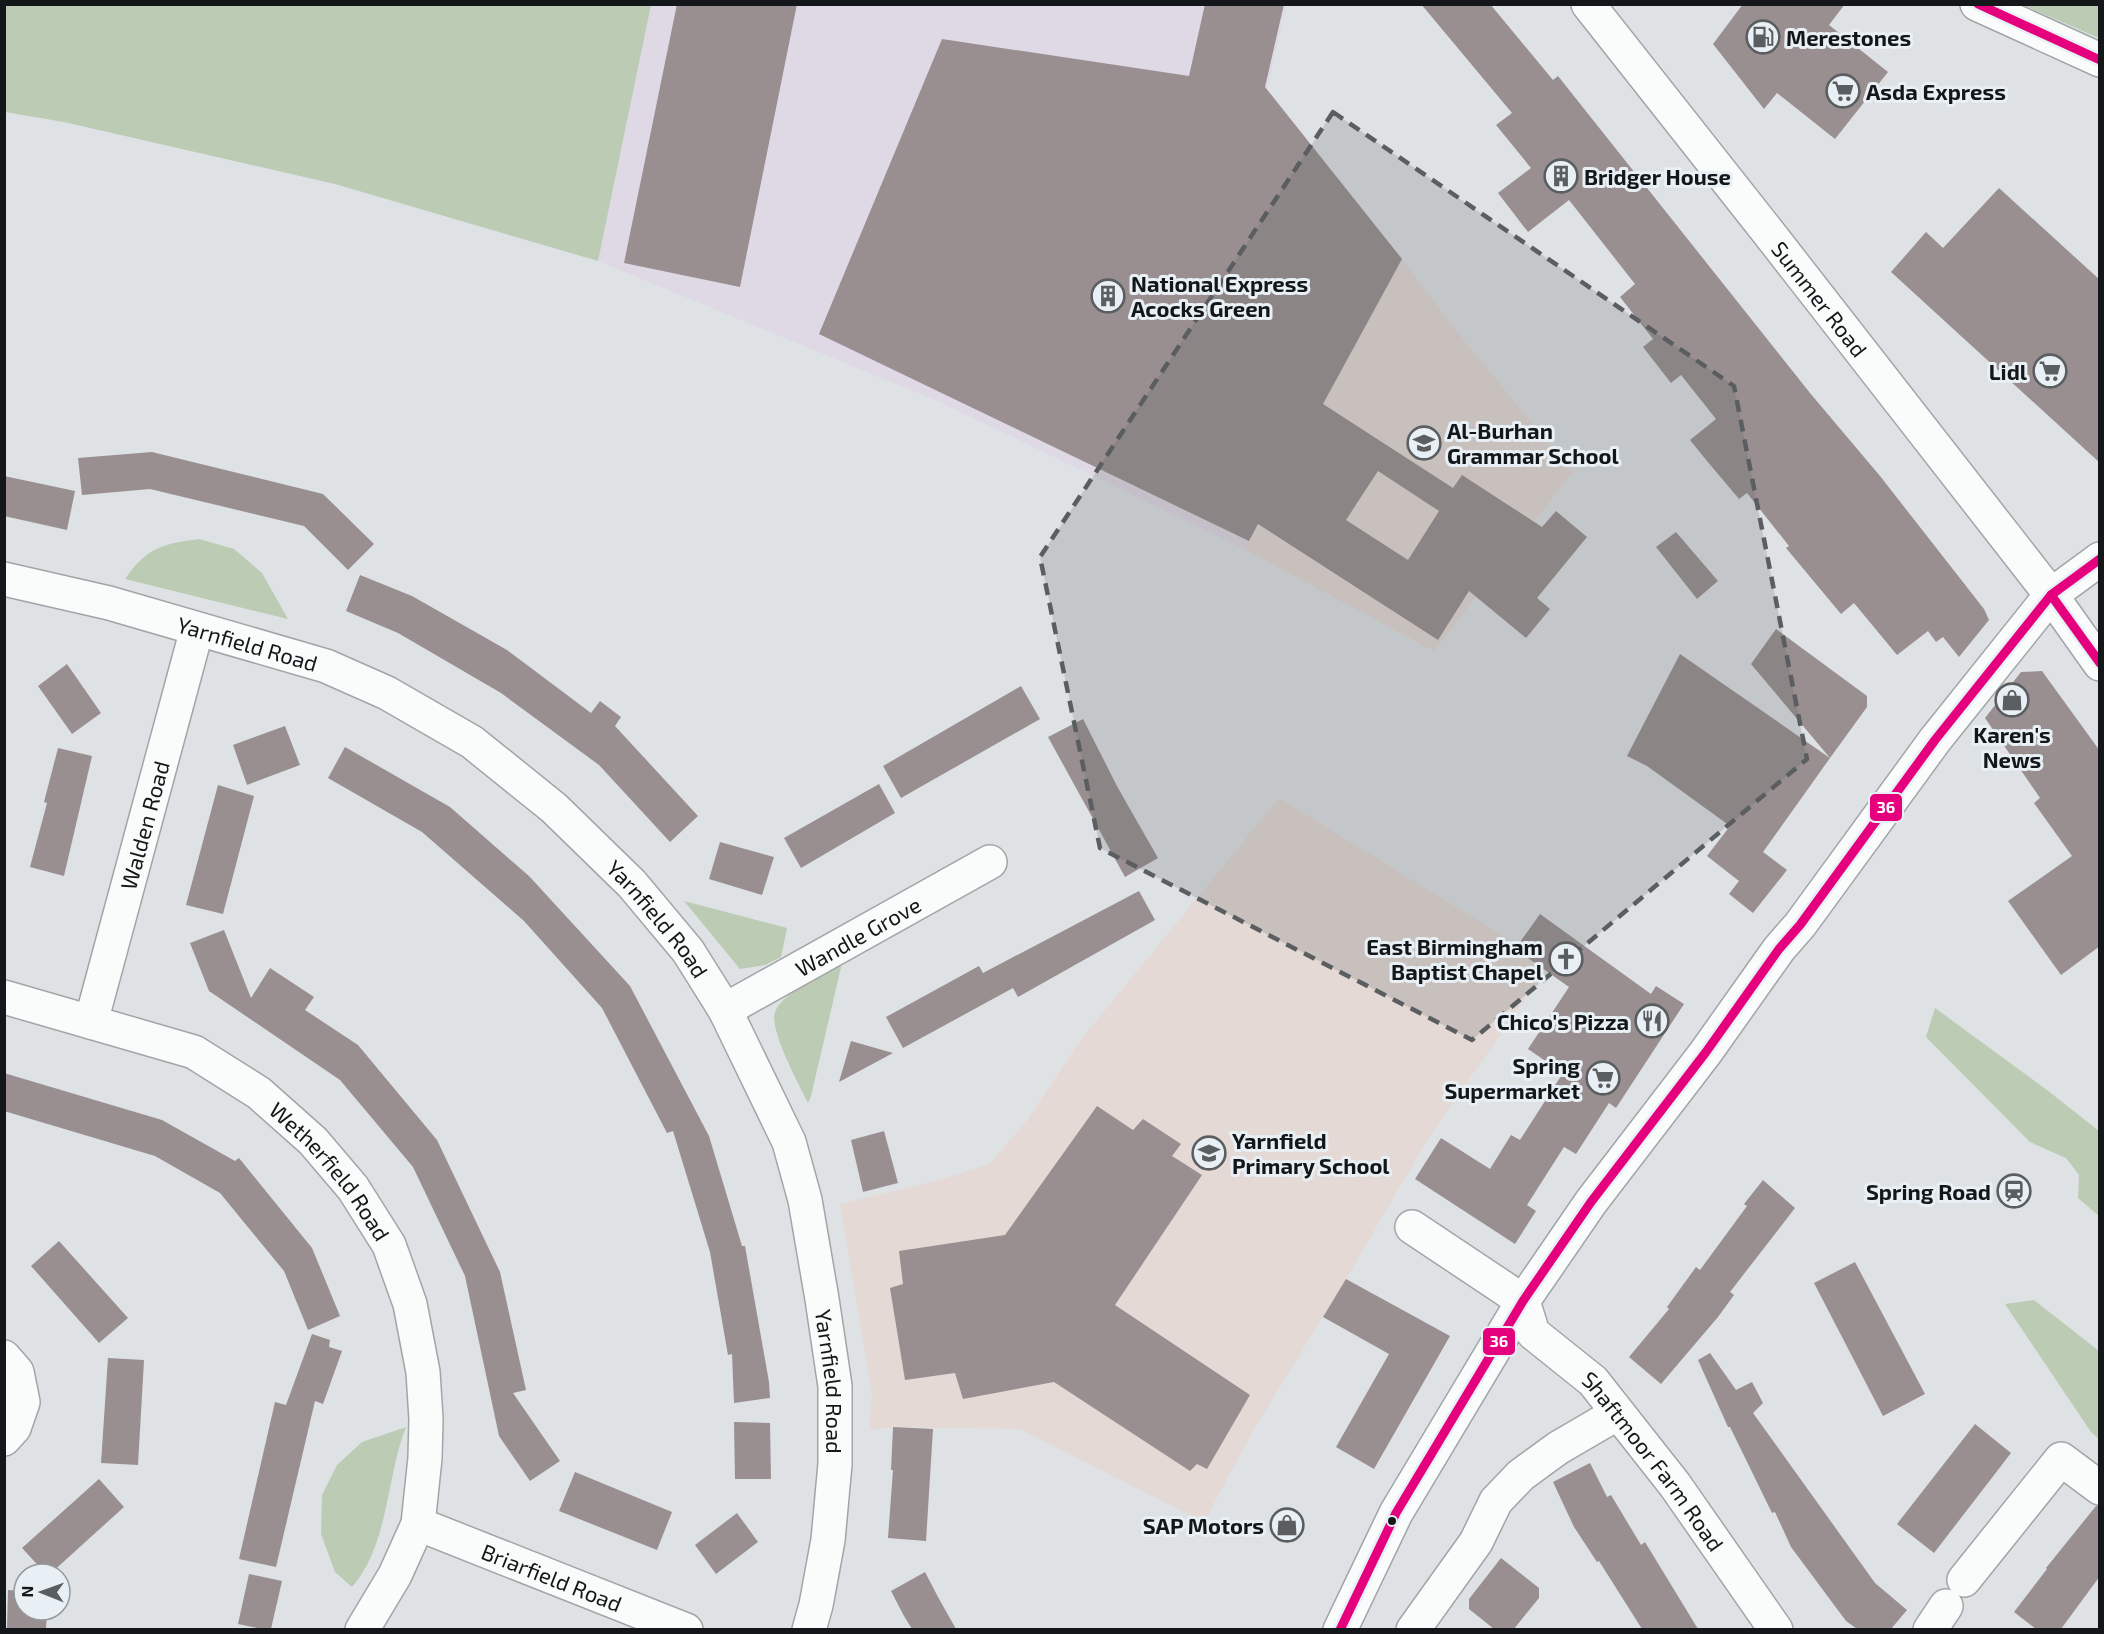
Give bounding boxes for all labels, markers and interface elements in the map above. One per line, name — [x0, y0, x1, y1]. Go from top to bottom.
fuel station icon: Merestones — [1745, 19, 1781, 55]
place label: Merestones — [1786, 24, 1911, 50]
supermarket icon: Asda Express — [1825, 73, 1861, 109]
place label: Asda Express — [1866, 78, 2006, 104]
building icon: Bridger House — [1543, 158, 1579, 194]
place label: Bridger House — [1584, 163, 1731, 189]
street label: Summer Road — [1767, 236, 1873, 362]
place label: National Express Acocks Green — [1131, 270, 1308, 321]
building icon: National Express Acocks Green — [1090, 278, 1126, 314]
supermarket icon: Lidl — [2032, 353, 2068, 389]
place label: Lidl — [1989, 358, 2028, 384]
place label: Al-Burhan Grammar School — [1447, 417, 1619, 468]
school or university icon: Al-Burhan Grammar School — [1406, 425, 1442, 461]
street label: Yarnfield Road — [174, 611, 321, 676]
shop icon: Karen's News — [1994, 682, 2030, 718]
place label: Karen's News — [1973, 721, 2051, 772]
street label: Walden Road — [114, 758, 174, 892]
line badge: 36 — [1869, 793, 1903, 822]
text: 36 — [1877, 797, 1895, 816]
street label: Yarnfield Road — [602, 854, 714, 982]
street label: Wandle Grove — [790, 891, 925, 981]
place label: East Birmingham Baptist Chapel — [1366, 933, 1544, 984]
church icon: East Birmingham Baptist Chapel — [1548, 941, 1584, 977]
restaurant icon: Chico's Pizza — [1634, 1003, 1670, 1039]
place label: Chico's Pizza — [1497, 1008, 1629, 1034]
place label: Spring Supermarket — [1444, 1052, 1580, 1103]
supermarket icon: Spring Supermarket — [1585, 1060, 1621, 1096]
street label: Wetherfield Road — [265, 1096, 396, 1245]
place label: Yarnfield Primary School — [1232, 1127, 1390, 1179]
school or university icon: Yarnfield Primary School — [1191, 1135, 1227, 1171]
station icon: Spring Road — [1996, 1173, 2032, 1209]
place label: Spring Road — [1866, 1178, 1991, 1204]
street label: Yarnfield Road — [811, 1308, 848, 1454]
line badge: 36 — [1482, 1327, 1516, 1356]
text: 36 — [1490, 1331, 1508, 1350]
street label: Shaftmoor Farm Road — [1578, 1365, 1730, 1556]
shop icon: SAP Motors — [1269, 1507, 1305, 1543]
place label: SAP Motors — [1143, 1512, 1264, 1538]
unlabelled marker — [1386, 1515, 1398, 1527]
street label: Briarfield Road — [478, 1538, 626, 1616]
north arrow — [12, 1562, 72, 1622]
text: N — [17, 1586, 36, 1598]

